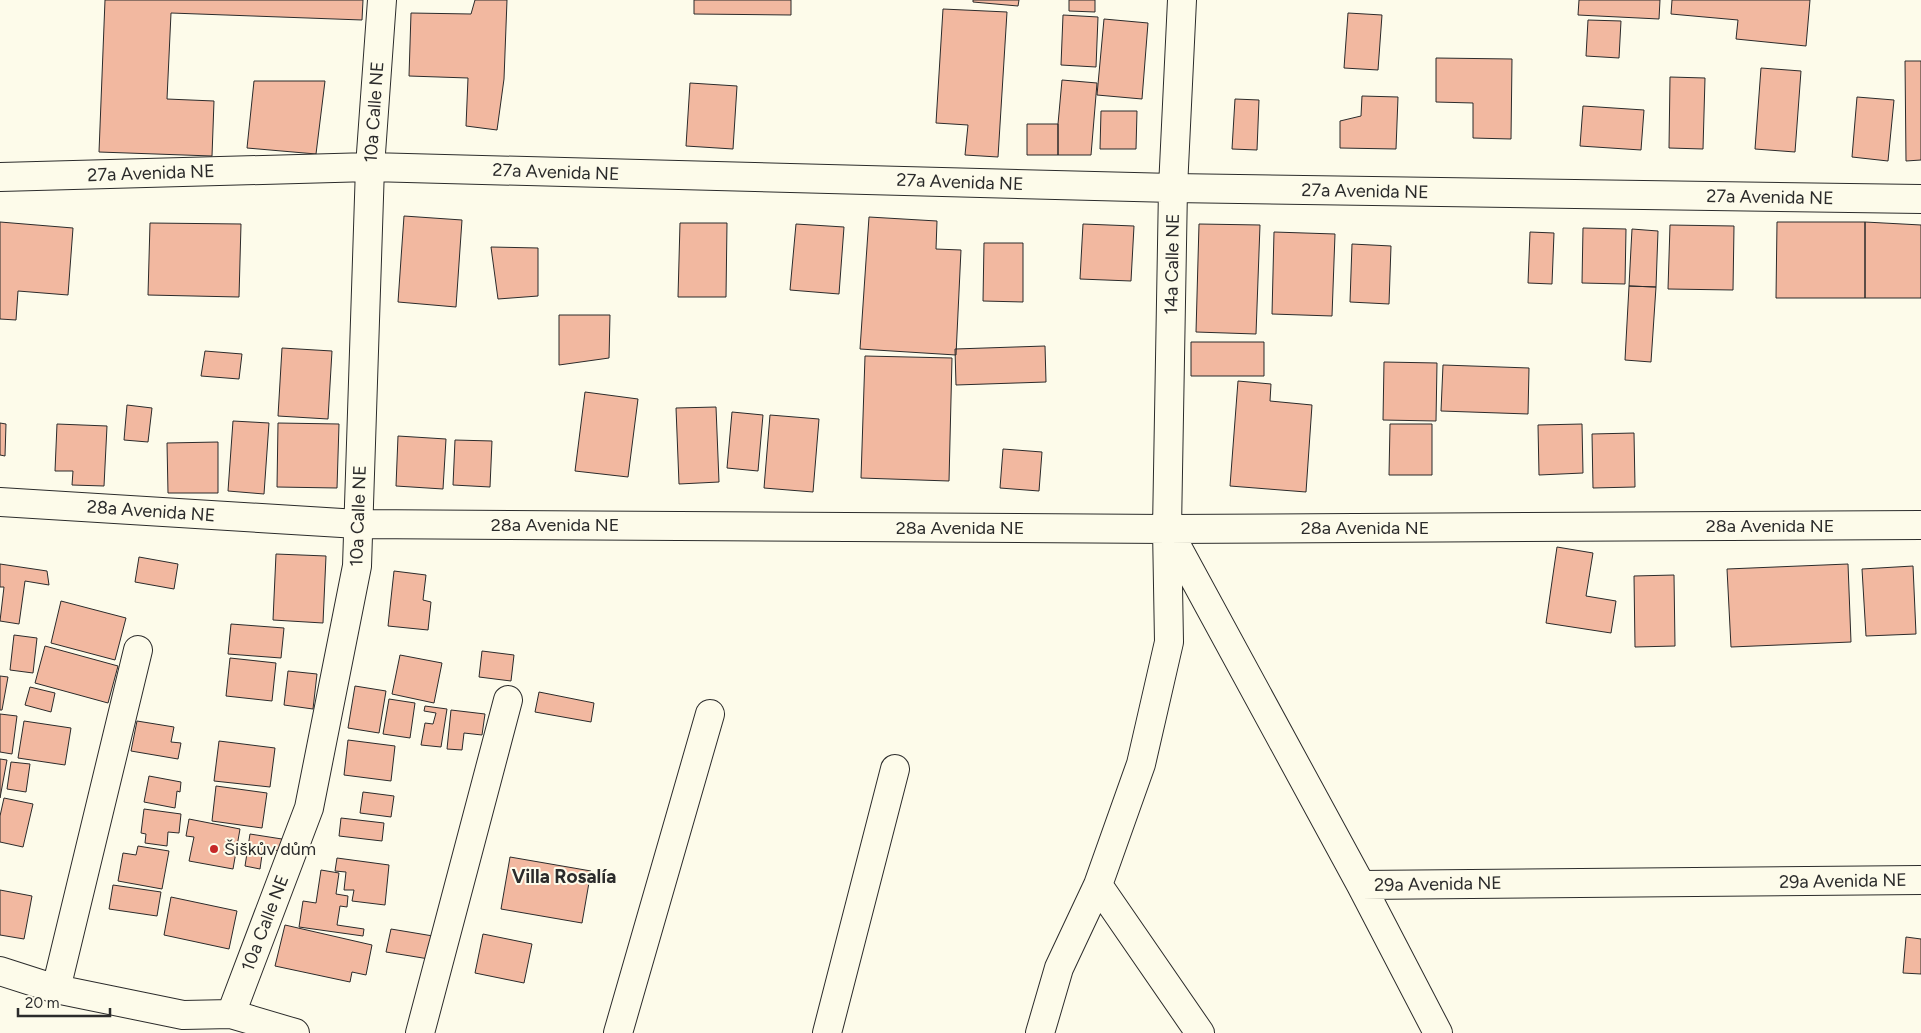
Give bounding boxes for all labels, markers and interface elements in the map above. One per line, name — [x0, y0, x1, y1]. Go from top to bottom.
street label: 10a Calle NE — [359, 61, 389, 163]
street label: 27a Avenida NE — [492, 159, 620, 185]
street label: 27a Avenida NE — [87, 160, 215, 186]
street label: 27a Avenida NE — [896, 169, 1024, 195]
street label: 27a Avenida NE — [1301, 179, 1429, 203]
street label: 27a Avenida NE — [1706, 185, 1834, 209]
street label: 14a Calle NE — [1160, 213, 1184, 315]
street label: 10a Calle NE — [345, 465, 371, 567]
street label: 28a Avenida NE — [86, 496, 216, 526]
street label: 28a Avenida NE — [491, 514, 619, 536]
street label: 28a Avenida NE — [1706, 515, 1834, 537]
street label: 28a Avenida NE — [896, 517, 1024, 539]
street label: 28a Avenida NE — [1301, 517, 1429, 539]
place label: Šiškův dům — [224, 838, 316, 860]
marker: Šiškův dům — [208, 843, 220, 855]
district label: Villa Rosalía — [512, 865, 616, 888]
street label: 29a Avenida NE — [1779, 869, 1907, 893]
street label: 10a Calle NE — [237, 872, 293, 974]
street label: 29a Avenida NE — [1374, 872, 1502, 896]
scale bar — [18, 986, 110, 1018]
text: 20 m — [25, 994, 59, 1012]

